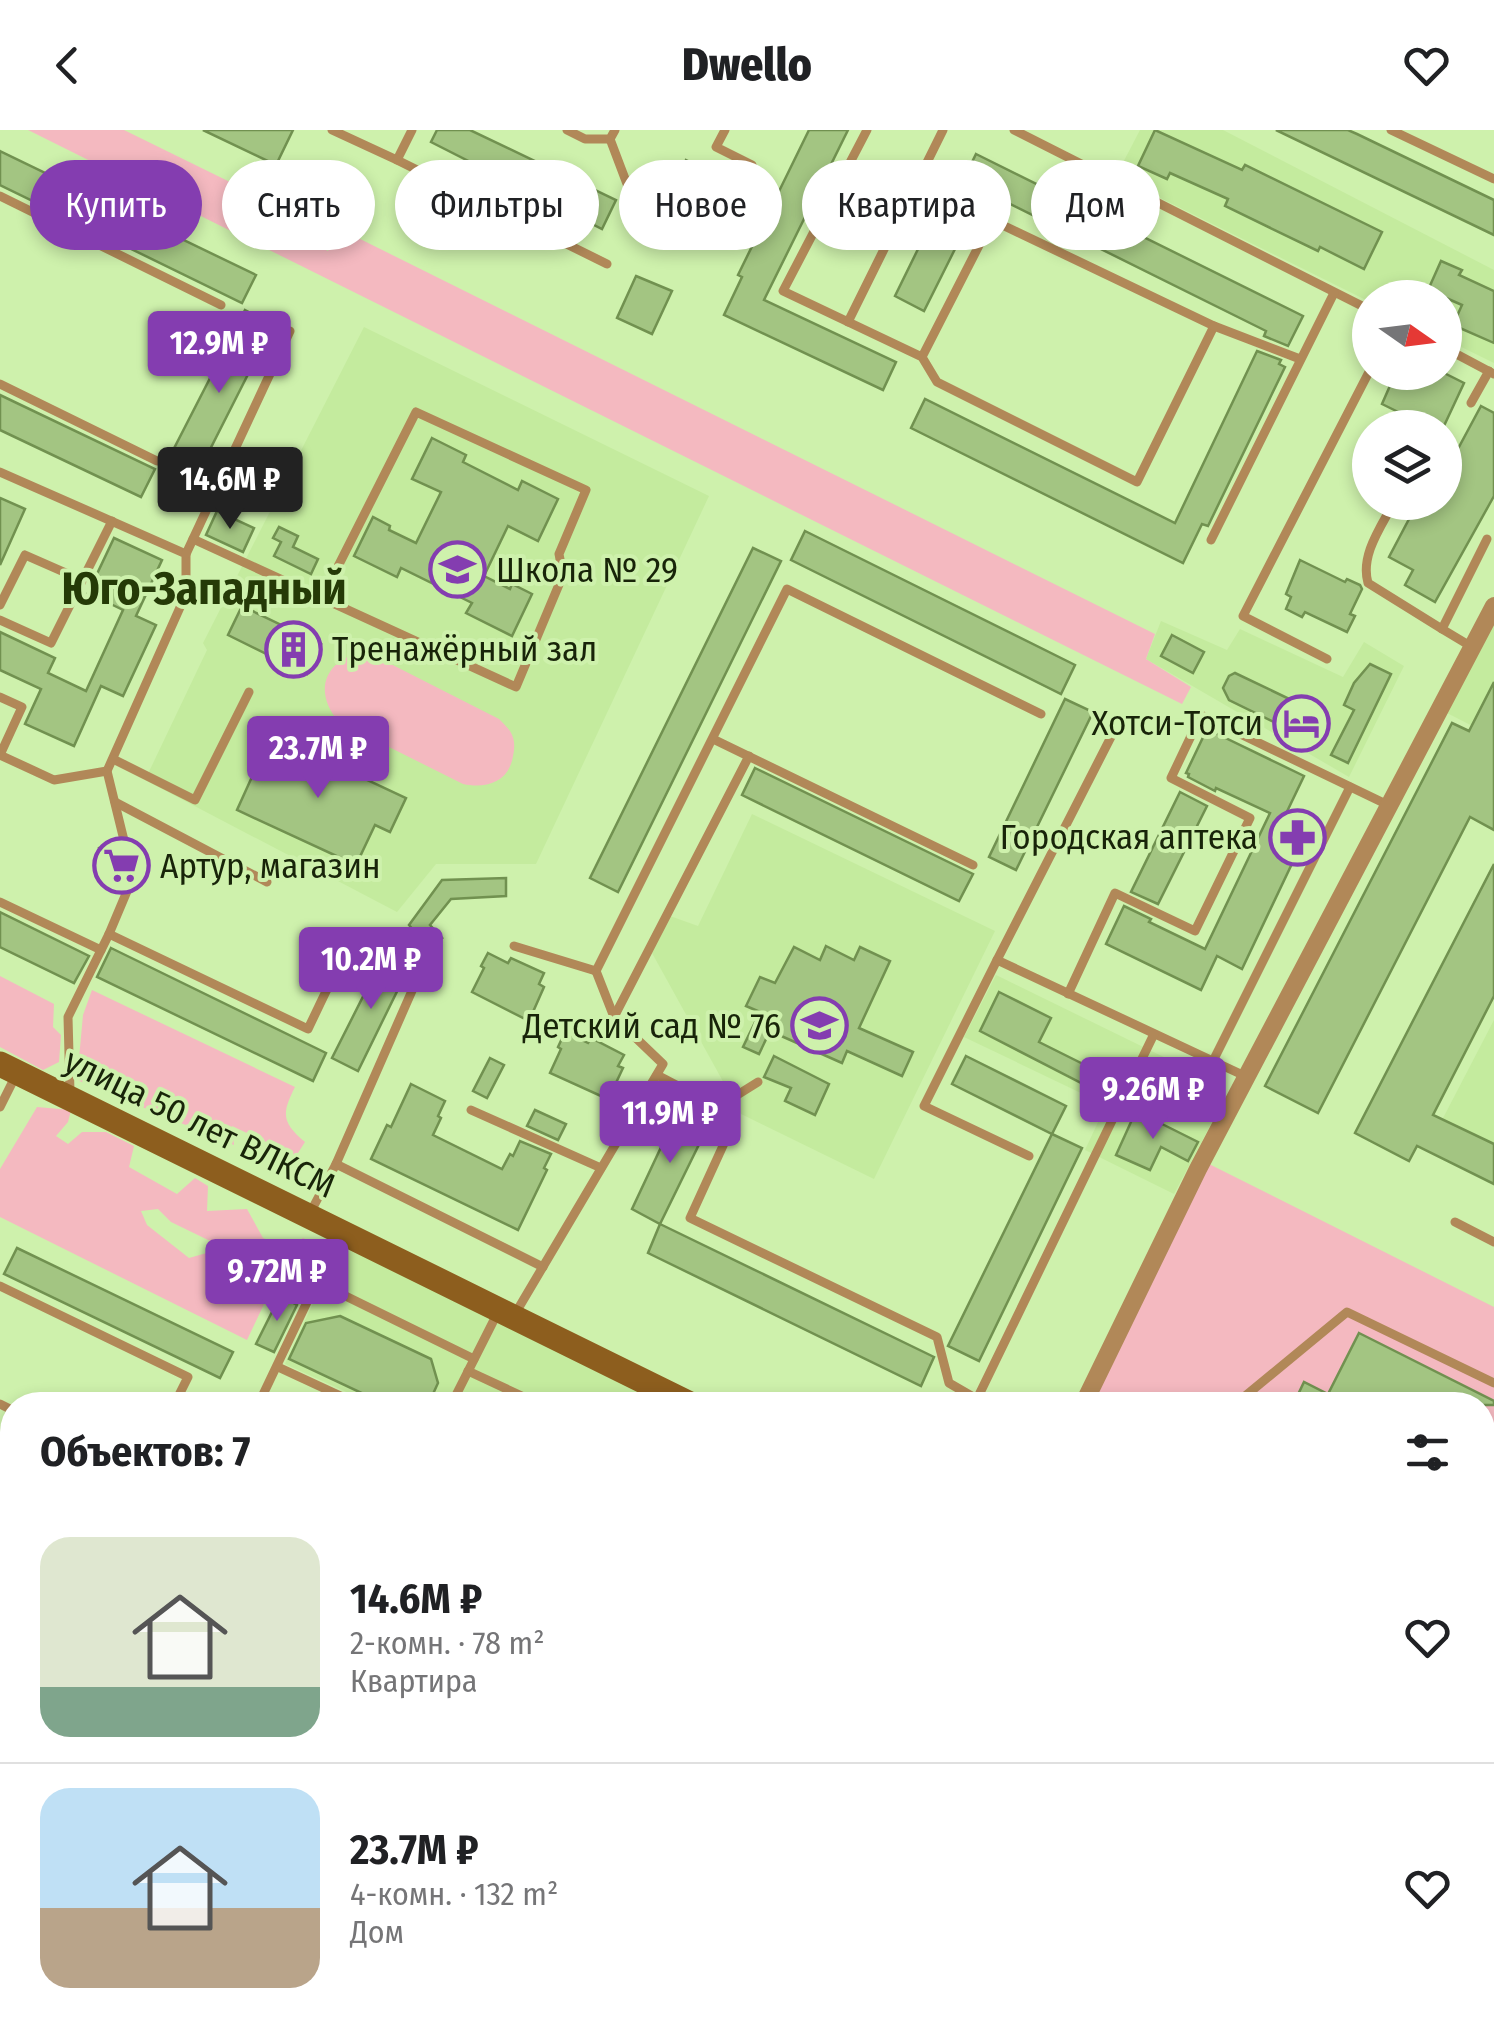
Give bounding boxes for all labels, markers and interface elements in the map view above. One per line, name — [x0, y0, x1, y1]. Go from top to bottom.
icon: back — [40, 38, 95, 93]
text: Dwello — [682, 38, 812, 92]
icon: heart — [1399, 38, 1454, 93]
chip: Купить — [30, 160, 202, 250]
chip: Снять — [222, 160, 375, 250]
chip: Фильтры — [395, 160, 599, 250]
chip: Новое — [619, 160, 782, 250]
chip: Квартира — [802, 160, 1011, 250]
chip: Дом — [1031, 160, 1160, 250]
north arrow — [1352, 280, 1462, 390]
map controls — [1352, 280, 1462, 520]
pin: 12.9M ₽ — [127, 311, 311, 396]
text: 12.9M ₽ — [170, 324, 268, 362]
button: layers — [1352, 410, 1462, 520]
pin: 14.6M ₽ — [138, 447, 322, 532]
text: 14.6M ₽ — [180, 460, 280, 498]
school or university icon: Школа № 29 — [427, 540, 487, 600]
place label: Школа № 29 — [496, 549, 678, 591]
district label: Юго-Западный — [62, 562, 346, 616]
building icon: Тренажёрный зал — [263, 619, 323, 679]
place label: Тренажёрный зал — [332, 628, 597, 670]
hotel icon: Хотси-Тотси — [1272, 693, 1332, 753]
place label: Хотси-Тотси — [1092, 702, 1263, 744]
pin: 23.7M ₽ — [226, 716, 410, 801]
text: 23.7M ₽ — [269, 729, 367, 767]
pharmacy icon: Городская аптека — [1267, 807, 1327, 867]
place label: Городская аптека — [1000, 816, 1258, 858]
supermarket icon: Артур, магазин — [91, 836, 151, 896]
place label: Артур, магазин — [160, 845, 381, 887]
pin: 10.2M ₽ — [279, 927, 463, 1012]
text: 10.2M ₽ — [321, 940, 421, 978]
school or university icon: Детский сад № 76 — [790, 996, 850, 1056]
place label: Детский сад № 76 — [522, 1005, 781, 1047]
street label: улица 50 лет ВЛКСМ — [58, 1039, 342, 1207]
pin: 9.26M ₽ — [1061, 1057, 1245, 1142]
text: 9.26M ₽ — [1102, 1070, 1204, 1108]
pin: 11.9M ₽ — [578, 1081, 762, 1166]
text: 11.9M ₽ — [622, 1094, 718, 1132]
pin: 9.72M ₽ — [185, 1239, 369, 1324]
text: 9.72M ₽ — [227, 1252, 327, 1290]
icon: filters — [1400, 1425, 1455, 1480]
text: Объектов: 7 — [40, 1427, 250, 1477]
text: 14.6M ₽ — [350, 1574, 482, 1624]
icon: home — [120, 1577, 240, 1697]
icon: heart — [1400, 1610, 1455, 1665]
text: 2-комн. · 78 m² — [350, 1624, 545, 1662]
text: Квартира — [350, 1662, 477, 1700]
text: 23.7M ₽ — [350, 1825, 479, 1875]
icon: home — [120, 1828, 240, 1948]
icon: heart — [1400, 1861, 1455, 1916]
text: 4-комн. · 132 m² — [350, 1875, 558, 1913]
text: Дом — [350, 1913, 404, 1951]

